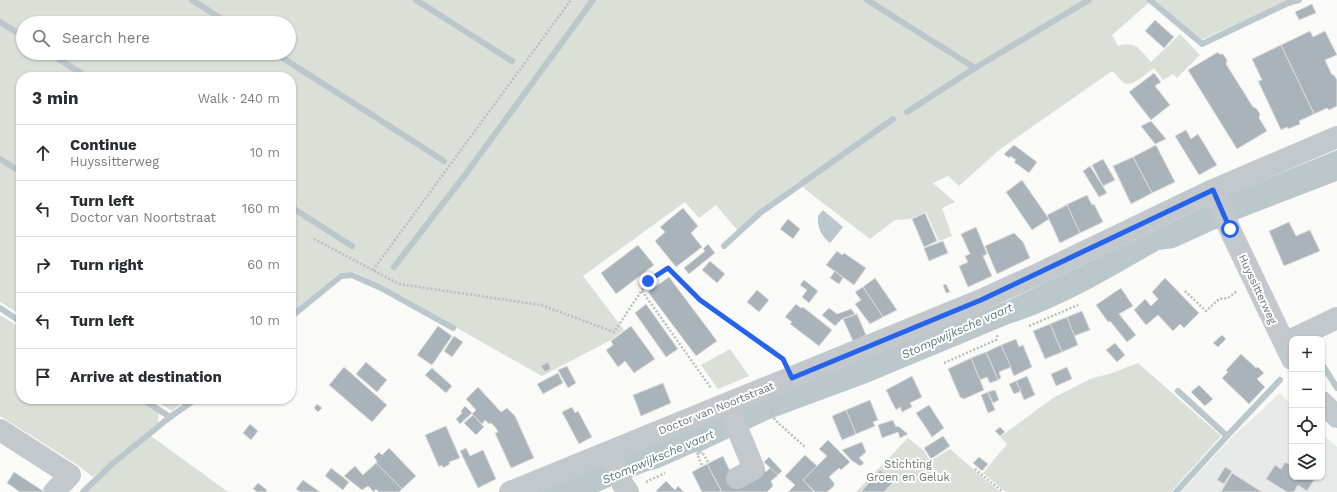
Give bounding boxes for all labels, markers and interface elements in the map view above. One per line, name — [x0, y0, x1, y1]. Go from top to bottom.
search box — [16, 16, 296, 60]
icon: search — [30, 27, 52, 49]
text: Search here — [62, 29, 150, 47]
text: 3 min — [32, 88, 78, 108]
text: Walk · 240 m — [198, 91, 280, 106]
text: Continue — [70, 136, 137, 154]
icon: ahead — [32, 142, 54, 164]
text: 10 m — [250, 145, 280, 160]
text: Huyssitterweg — [70, 154, 159, 169]
text: Turn left — [70, 192, 134, 210]
icon: left — [32, 198, 54, 220]
text: 160 m — [242, 201, 280, 216]
text: Doctor van Noortstraat — [70, 210, 216, 225]
route start — [1221, 220, 1239, 238]
street label: Huyssitterweg — [1236, 252, 1279, 326]
icon: right — [32, 254, 54, 276]
text: Turn right — [70, 256, 143, 274]
text: 60 m — [247, 257, 280, 272]
route end — [639, 272, 657, 290]
water label: Stompwijksche vaart — [899, 300, 1015, 362]
icon: left — [32, 310, 54, 332]
text: Turn left — [70, 312, 134, 330]
text: 10 m — [250, 313, 280, 328]
map controls — [1289, 336, 1325, 480]
button: + — [1289, 336, 1325, 372]
icon: arrive — [32, 366, 54, 388]
text: Arrive at destination — [70, 368, 222, 386]
button: − — [1289, 372, 1325, 408]
street label: Doctor van Noortstraat — [656, 379, 776, 438]
button: locate — [1289, 408, 1325, 444]
water label: Stompwijksche vaart — [600, 427, 716, 487]
button: layers — [1289, 444, 1325, 480]
park label: Stichting Groen en Geluk — [866, 458, 950, 484]

